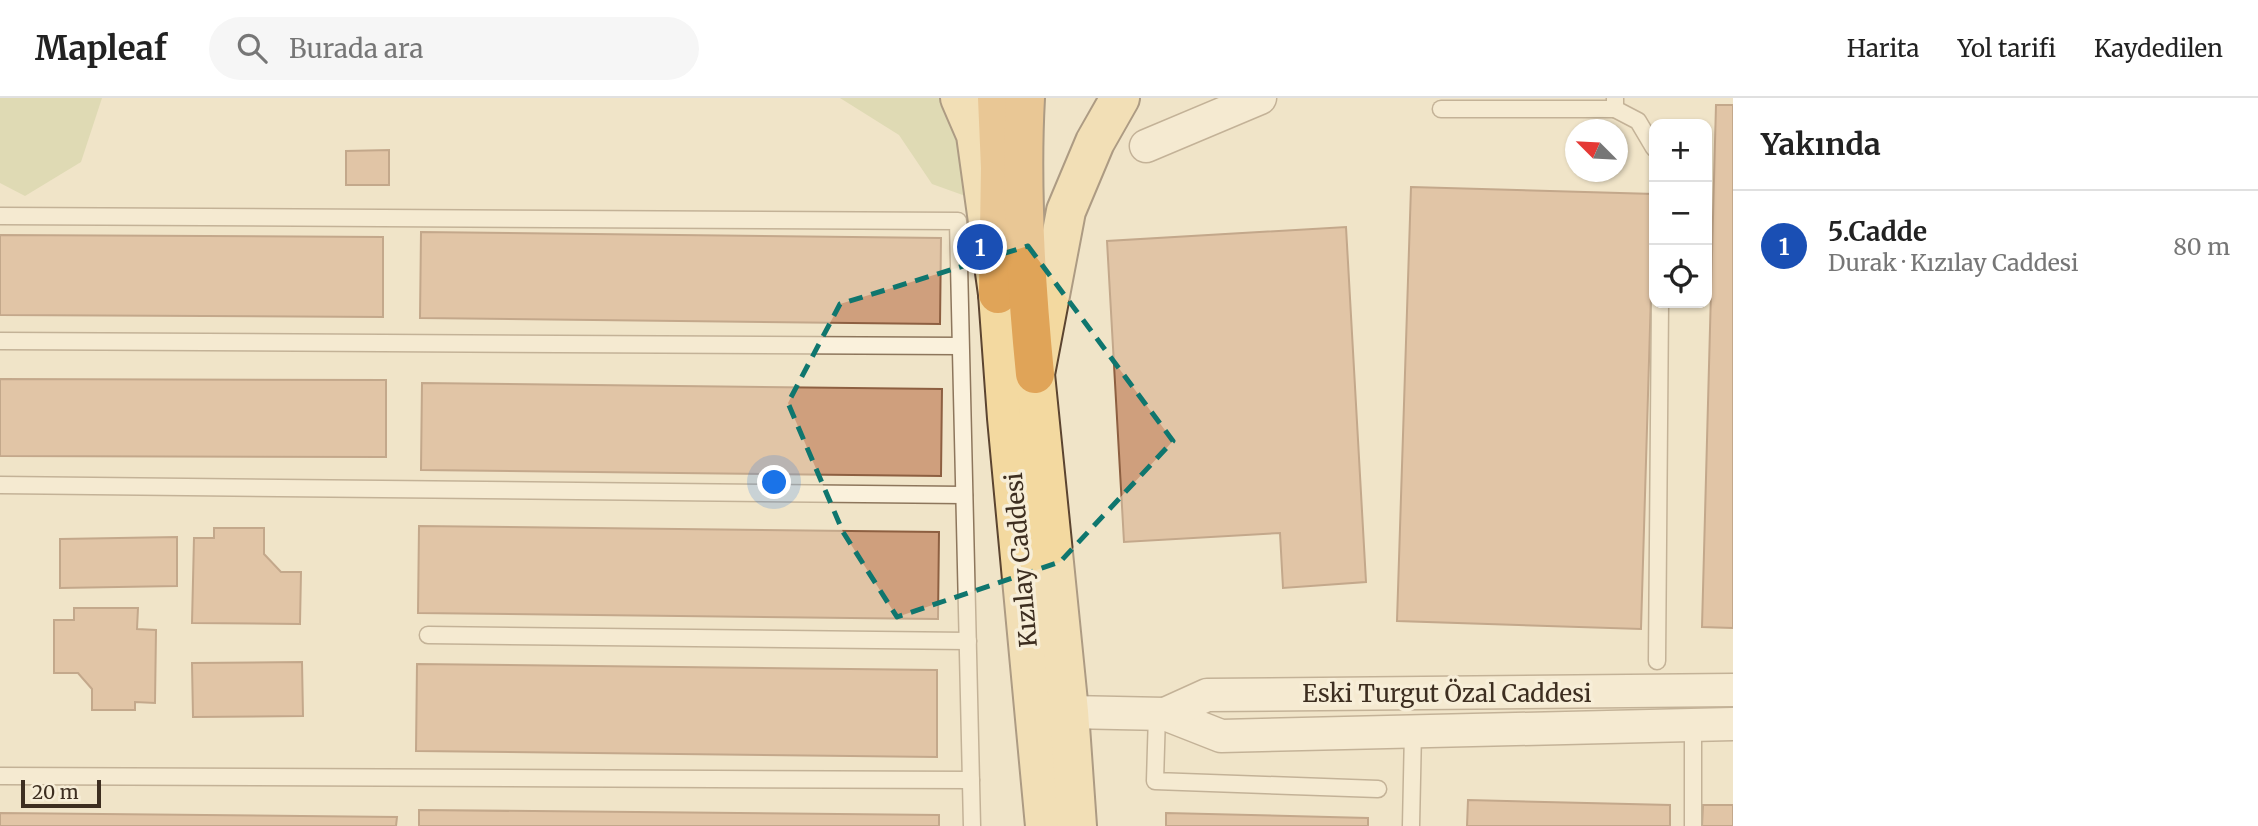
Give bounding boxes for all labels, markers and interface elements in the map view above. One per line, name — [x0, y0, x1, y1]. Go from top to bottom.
search box — [209, 17, 699, 80]
text: Mapleaf — [35, 28, 167, 69]
icon: search — [233, 29, 271, 67]
text: Burada ara — [289, 32, 423, 65]
text: Harita — [1847, 33, 1919, 64]
text: Yol tarifi — [1957, 33, 2056, 64]
text: Kaydedilen — [2094, 33, 2223, 64]
north arrow — [1565, 119, 1628, 182]
map controls — [1649, 119, 1712, 308]
button: + — [1649, 119, 1712, 182]
text: Yakında — [1761, 125, 1881, 163]
button: − — [1649, 182, 1712, 245]
text: 5.Cadde — [1828, 215, 1927, 248]
pin: 1 — [957, 221, 1003, 273]
text: 1 — [1779, 232, 1789, 261]
text: 80 m — [2173, 232, 2230, 261]
button: locate — [1649, 245, 1712, 308]
text: Durak · Kızılay Caddesi — [1828, 248, 2078, 277]
your location — [757, 465, 791, 499]
street label: Kızılay Caddesi — [998, 471, 1044, 649]
street label: Eski Turgut Özal Caddesi — [1302, 678, 1592, 709]
scale bar — [21, 777, 102, 809]
text: 20 m — [32, 780, 79, 804]

